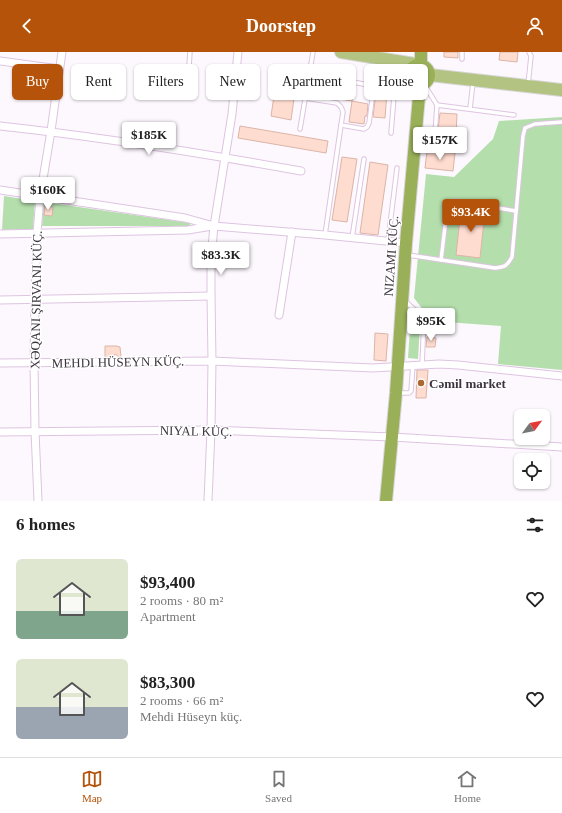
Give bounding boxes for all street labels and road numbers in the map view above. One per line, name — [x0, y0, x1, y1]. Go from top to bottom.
street label: NIZAMI KÜÇ. — [381, 215, 401, 297]
street label: XƏQANI ŞIRVANI KÜÇ. — [27, 231, 45, 369]
street label: MEHDI HÜSEYN KÜÇ. — [52, 353, 184, 371]
street label: NIYAL KÜÇ. — [160, 423, 232, 439]

